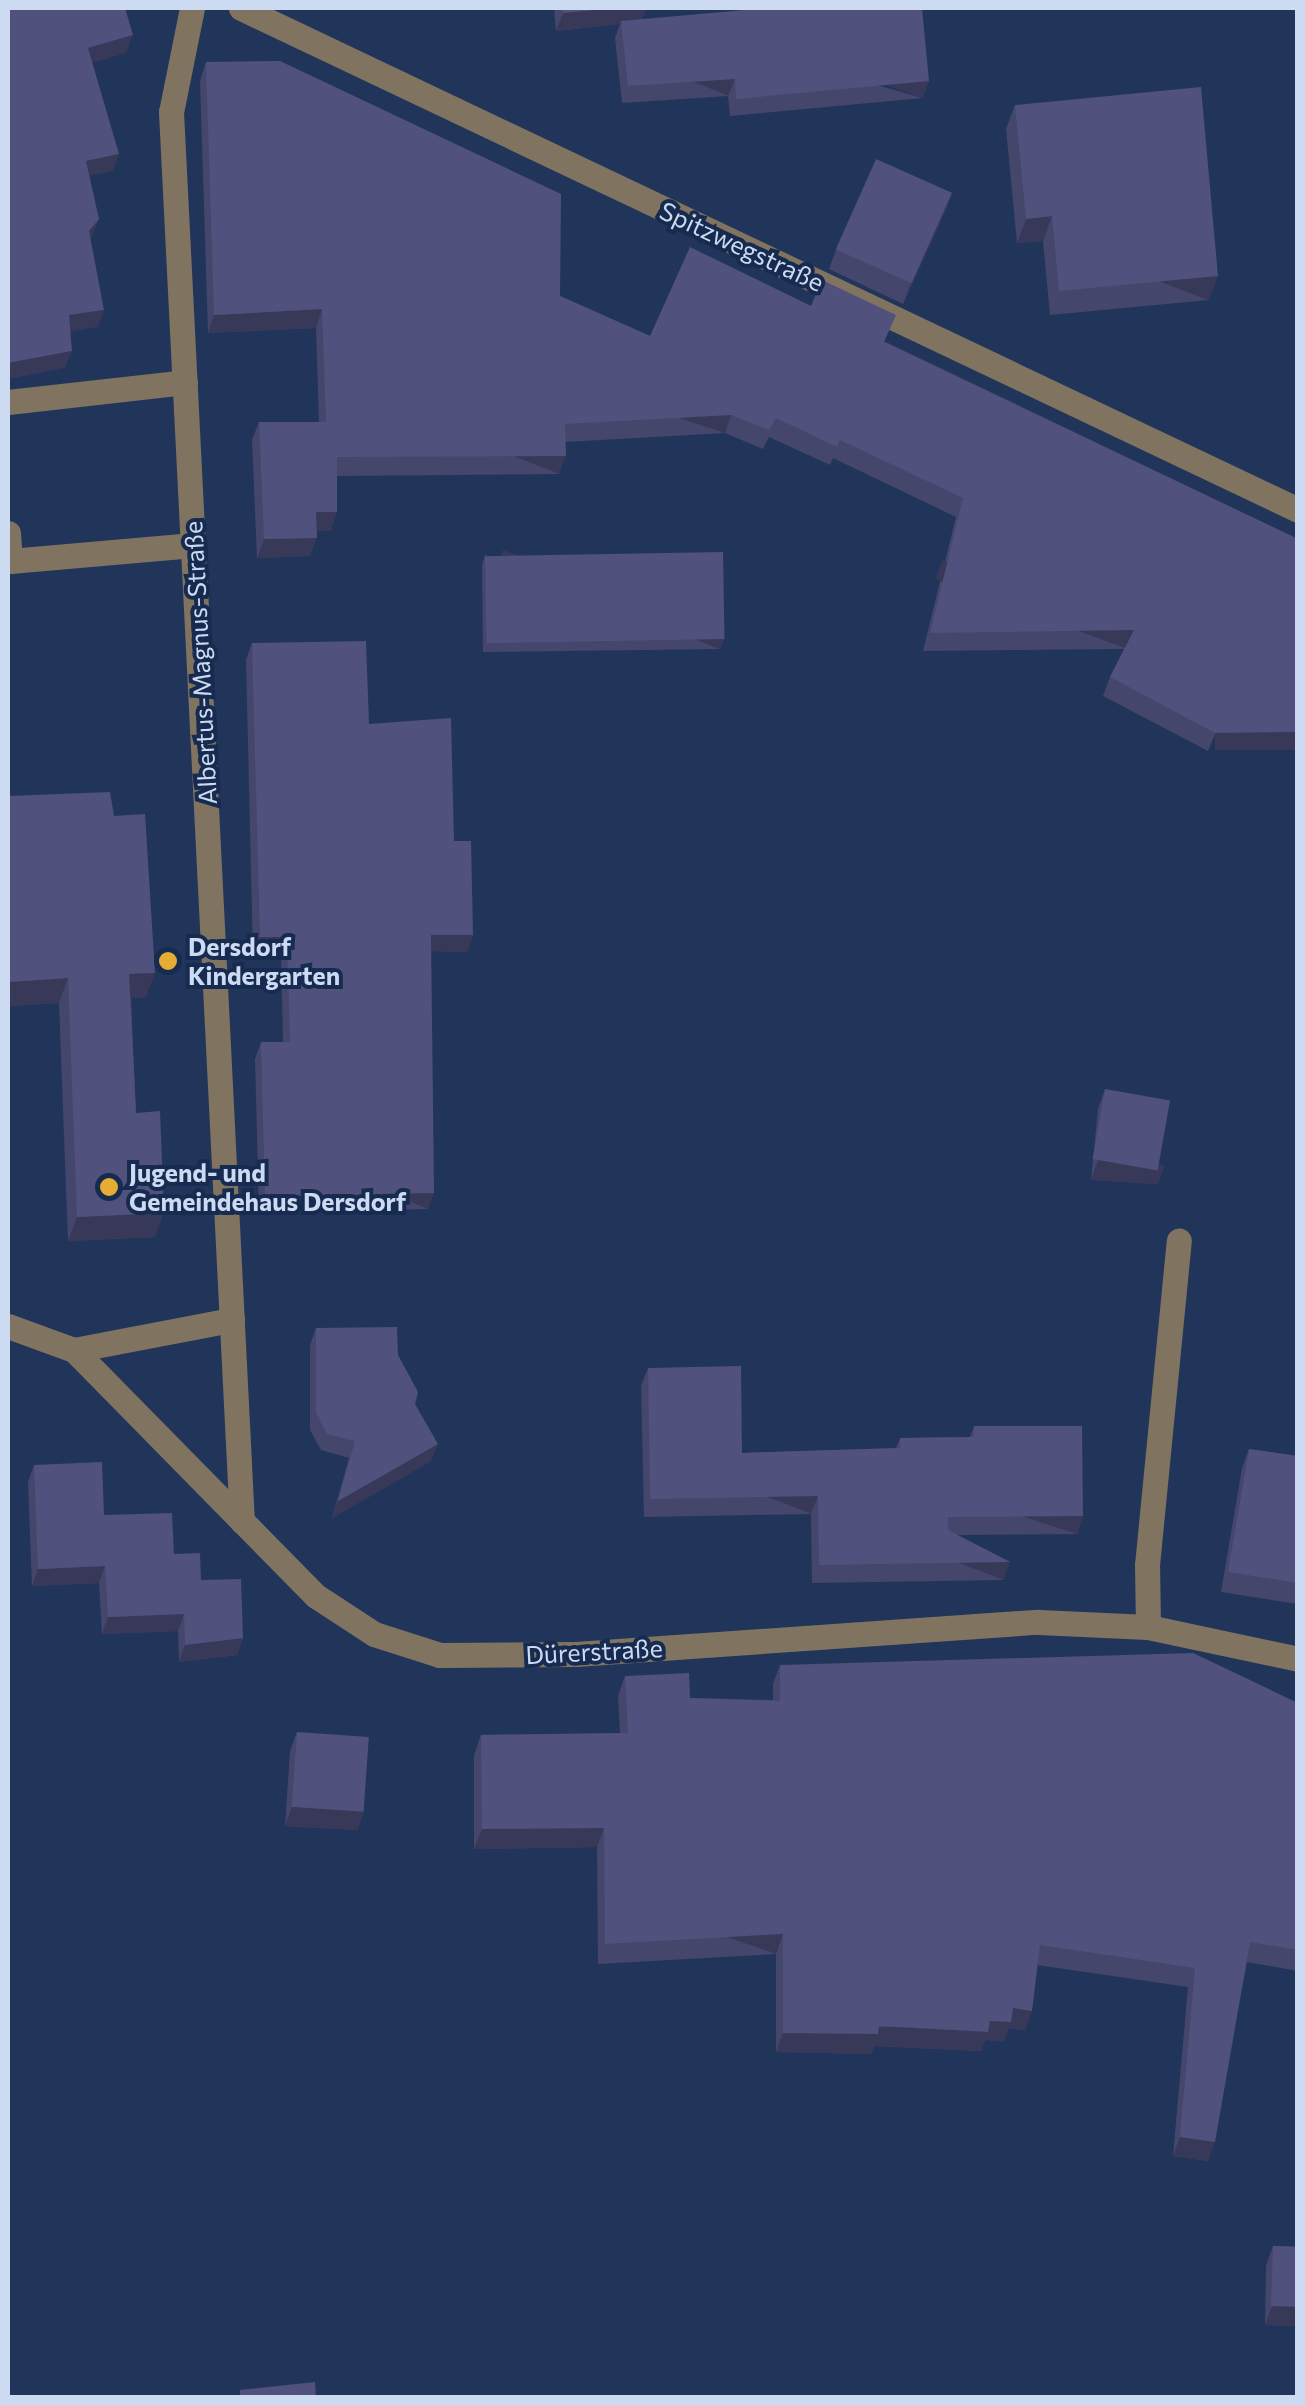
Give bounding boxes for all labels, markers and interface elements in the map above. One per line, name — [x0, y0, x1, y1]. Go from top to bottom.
street label: Spitzwegstraße — [655, 195, 829, 297]
street label: Albertus-Magnus-Straße — [178, 520, 222, 806]
place label: Dersdorf Kindergarten — [188, 932, 340, 991]
marker: Dersdorf Kindergarten — [157, 950, 179, 972]
place label: Jugend- und Gemeindehaus Dersdorf — [129, 1158, 406, 1217]
marker: Jugend- und Gemeindehaus Dersdorf — [98, 1176, 120, 1198]
street label: Dürerstraße — [525, 1632, 663, 1670]

